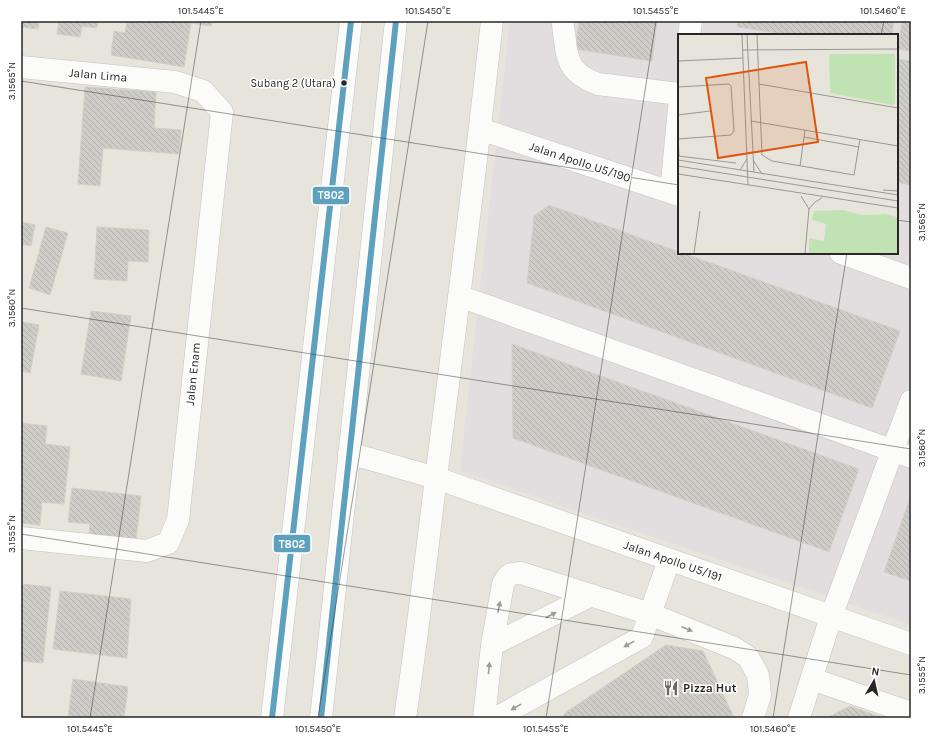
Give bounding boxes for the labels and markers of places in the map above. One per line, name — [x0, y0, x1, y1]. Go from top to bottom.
place label: Subang 2 (Utara) — [250, 77, 336, 90]
marker: Subang 2 (Utara) — [339, 78, 349, 88]
restaurant icon: Pizza Hut — [662, 679, 680, 697]
place label: Pizza Hut — [683, 681, 737, 695]

